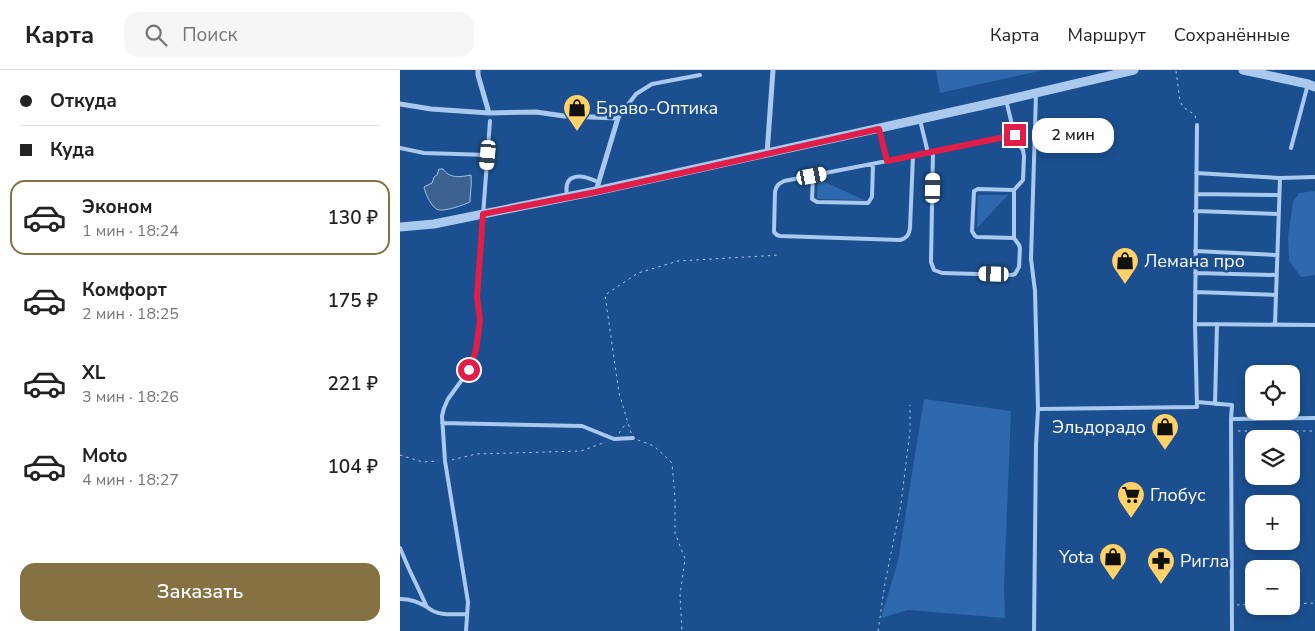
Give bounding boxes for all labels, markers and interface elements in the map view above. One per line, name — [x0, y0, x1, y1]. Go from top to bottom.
search box — [124, 12, 474, 57]
text: Карта — [25, 19, 94, 51]
icon: search — [142, 21, 170, 49]
text: Поиск — [182, 22, 237, 48]
text: Карта — [990, 23, 1040, 47]
text: Маршрут — [1068, 23, 1146, 47]
text: Сохранённые — [1174, 23, 1290, 47]
text: Откуда — [50, 88, 117, 114]
shop icon: Браво-Оптика — [562, 93, 592, 132]
place label: Браво-Оптика — [596, 96, 718, 120]
callout: 2 мин — [1032, 118, 1115, 152]
route end — [1004, 124, 1026, 146]
text: 2 мин — [1051, 124, 1095, 146]
text: Куда — [50, 137, 95, 163]
car — [479, 139, 496, 171]
car — [795, 166, 828, 186]
car — [925, 173, 940, 203]
text: Эконом — [82, 194, 153, 220]
icon: car — [22, 195, 67, 240]
text: 130 ₽ — [327, 205, 378, 231]
text: 1 мин · 18:24 — [82, 220, 179, 242]
shop icon: Лемана про — [1110, 246, 1140, 285]
place label: Лемана про — [1144, 249, 1245, 273]
car — [978, 266, 1009, 282]
text: Комфорт — [82, 277, 167, 303]
icon: car — [22, 278, 67, 323]
text: 175 ₽ — [327, 288, 378, 314]
text: 2 мин · 18:25 — [82, 303, 179, 325]
route start — [458, 359, 480, 381]
text: XL — [82, 360, 105, 386]
icon: car — [22, 361, 67, 406]
map controls — [1245, 365, 1300, 615]
button: locate — [1245, 365, 1300, 420]
text: 221 ₽ — [327, 371, 378, 397]
text: 3 мин · 18:26 — [82, 386, 179, 408]
shop icon: Эльдорадо — [1150, 412, 1180, 451]
place label: Эльдорадо — [1052, 415, 1146, 439]
button: layers — [1245, 430, 1300, 485]
text: Moto — [82, 443, 128, 469]
icon: car — [22, 444, 67, 489]
text: 104 ₽ — [327, 454, 378, 480]
text: 4 мин · 18:27 — [82, 469, 179, 491]
supermarket icon: Глобус — [1116, 480, 1146, 519]
place label: Глобус — [1150, 483, 1206, 507]
button: + — [1245, 495, 1300, 550]
shop icon: Yota — [1098, 542, 1128, 581]
place label: Yota — [1058, 545, 1094, 569]
pharmacy icon: Ригла — [1146, 546, 1176, 585]
place label: Ригла — [1180, 549, 1229, 573]
button: − — [1245, 560, 1300, 615]
button: Заказать — [20, 563, 380, 621]

